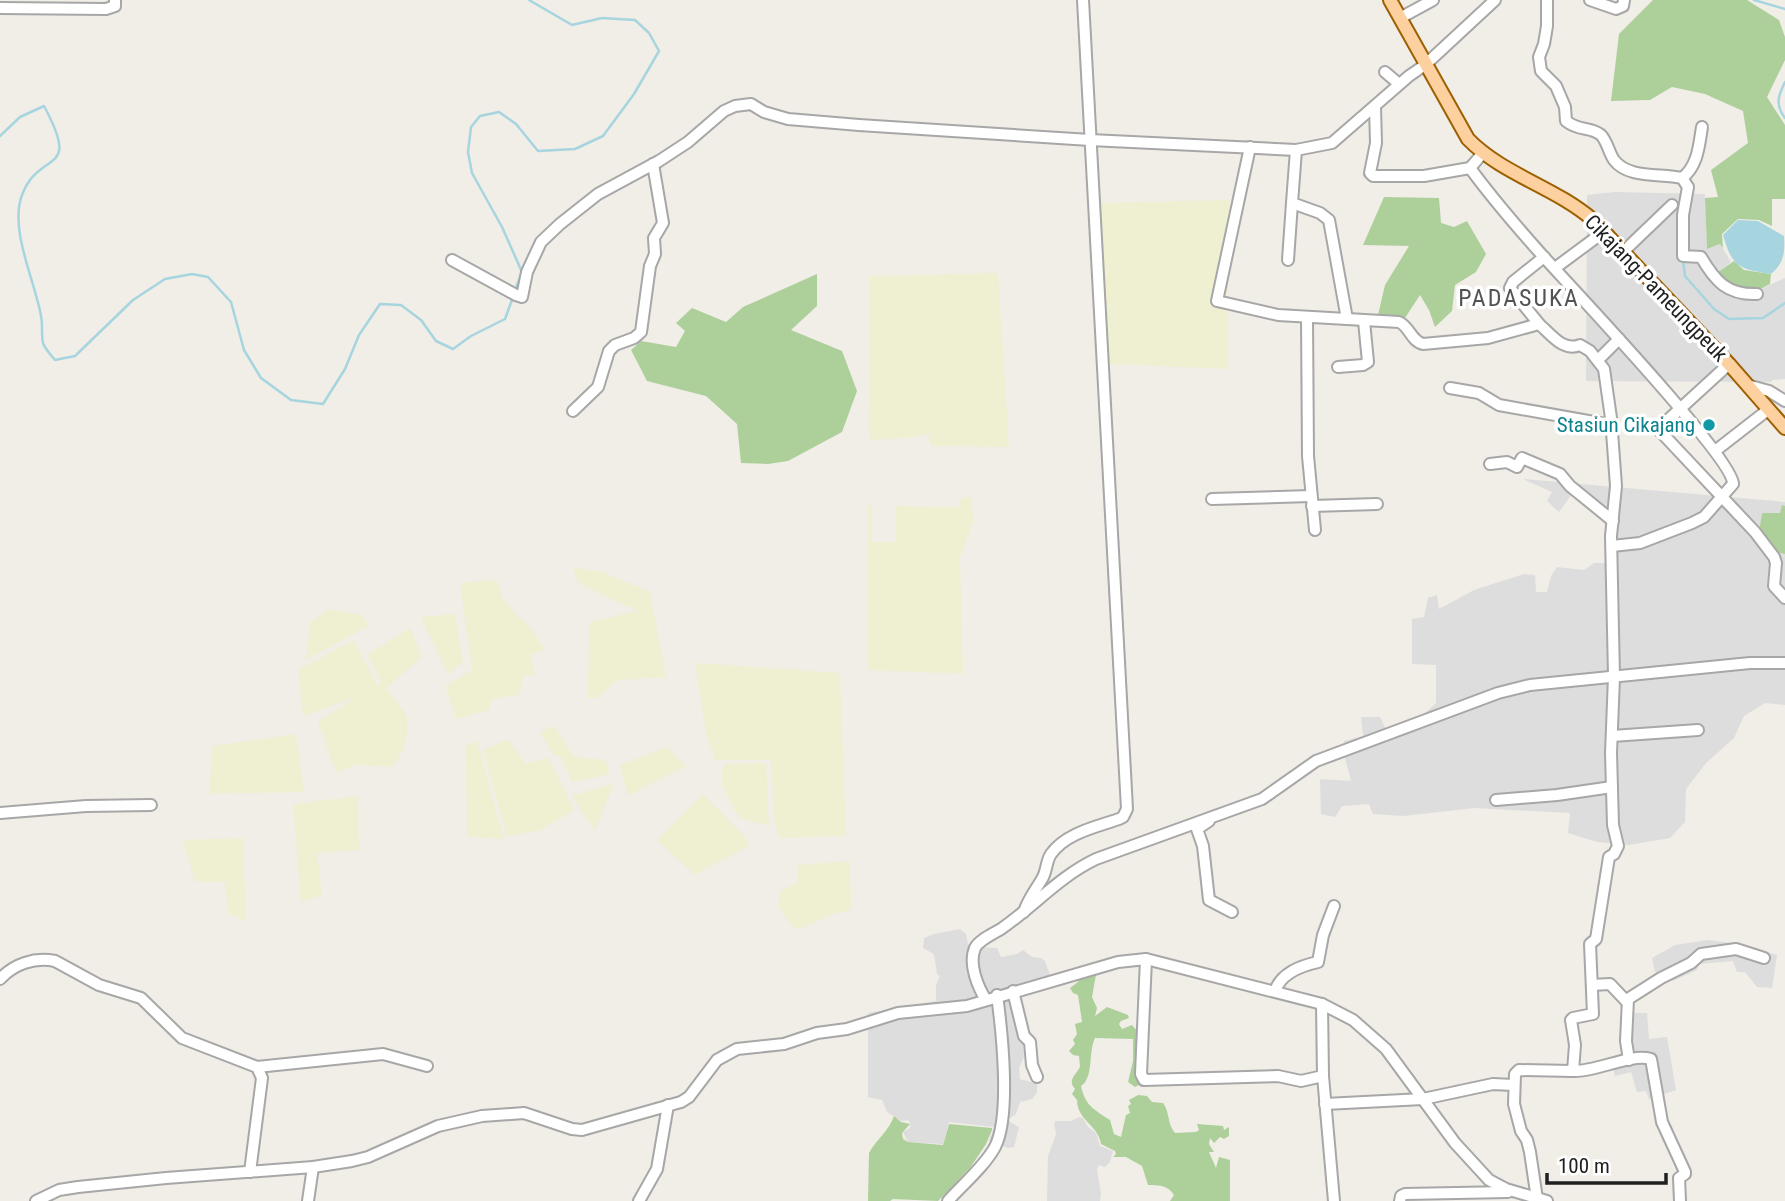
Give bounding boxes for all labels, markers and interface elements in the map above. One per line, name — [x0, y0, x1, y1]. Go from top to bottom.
street label: Cikajang-Pameungpeuk — [1580, 210, 1733, 367]
district label: PADASUKA — [1458, 284, 1580, 312]
place label: Stasiun Cikajang — [1557, 413, 1695, 437]
marker: Stasiun Cikajang — [1701, 417, 1717, 433]
scale bar — [1547, 1142, 1666, 1186]
text: 100 m — [1558, 1154, 1610, 1178]

